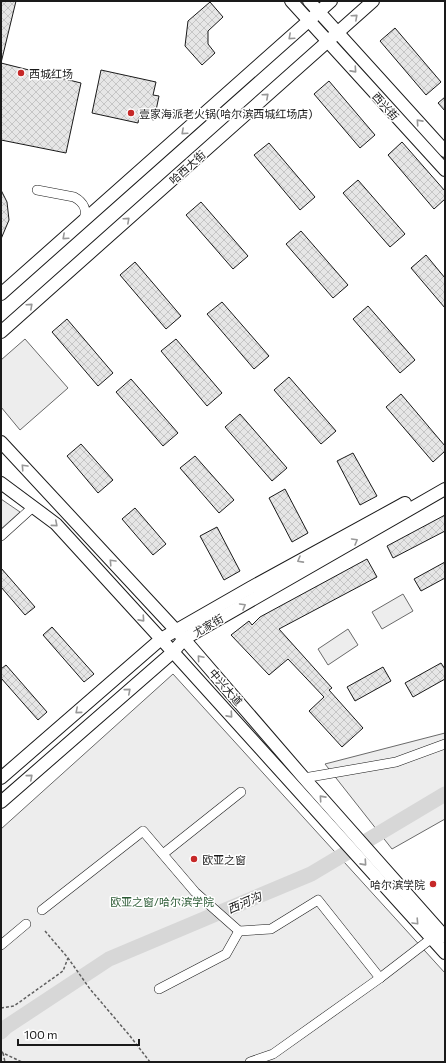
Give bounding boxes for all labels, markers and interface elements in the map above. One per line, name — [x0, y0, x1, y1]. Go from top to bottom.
one-way arrow — [351, 14, 358, 21]
one-way arrow — [289, 32, 296, 39]
one-way arrow — [350, 65, 357, 73]
place label: 西城红场 — [29, 67, 73, 80]
marker: 西城红场 — [16, 68, 26, 78]
street label: 西兴街 — [370, 89, 402, 123]
one-way arrow — [261, 94, 269, 101]
place label: 壹家海派老火锅(哈尔滨西城红场店) — [139, 107, 312, 120]
marker: 壹家海派老火锅(哈尔滨西城红场店) — [126, 108, 136, 118]
one-way arrow — [417, 120, 424, 127]
one-way arrow — [181, 127, 188, 134]
street label: 哈西大街 — [166, 147, 208, 187]
one-way arrow — [122, 217, 130, 225]
one-way arrow — [63, 232, 70, 239]
one-way arrow — [25, 304, 33, 311]
one-way arrow — [21, 464, 28, 472]
one-way arrow — [50, 519, 57, 526]
one-way arrow — [351, 538, 358, 545]
one-way arrow — [297, 556, 304, 563]
one-way arrow — [109, 559, 117, 567]
one-way arrow — [239, 603, 246, 610]
street label: 尤家街 — [190, 611, 226, 639]
one-way arrow — [138, 614, 145, 622]
one-way arrow — [197, 655, 205, 663]
street label: 中兴大道 — [207, 666, 245, 708]
one-way arrow — [123, 688, 131, 696]
one-way arrow — [75, 707, 83, 714]
one-way arrow — [226, 710, 233, 718]
one-way arrow — [26, 774, 33, 781]
one-way arrow — [319, 796, 326, 803]
place label: 欧亚之窗 — [202, 853, 246, 866]
marker: 欧亚之窗 — [189, 854, 199, 864]
one-way arrow — [359, 859, 366, 866]
place label: 哈尔滨学院 — [370, 878, 425, 891]
marker: 哈尔滨学院 — [428, 879, 438, 889]
water label: 西河沟 — [225, 888, 265, 915]
park label: 欧亚之窗/哈尔滨学院 — [110, 895, 214, 908]
one-way arrow — [412, 917, 419, 924]
scale bar — [18, 1021, 139, 1047]
text: 100 m — [24, 1027, 58, 1041]

